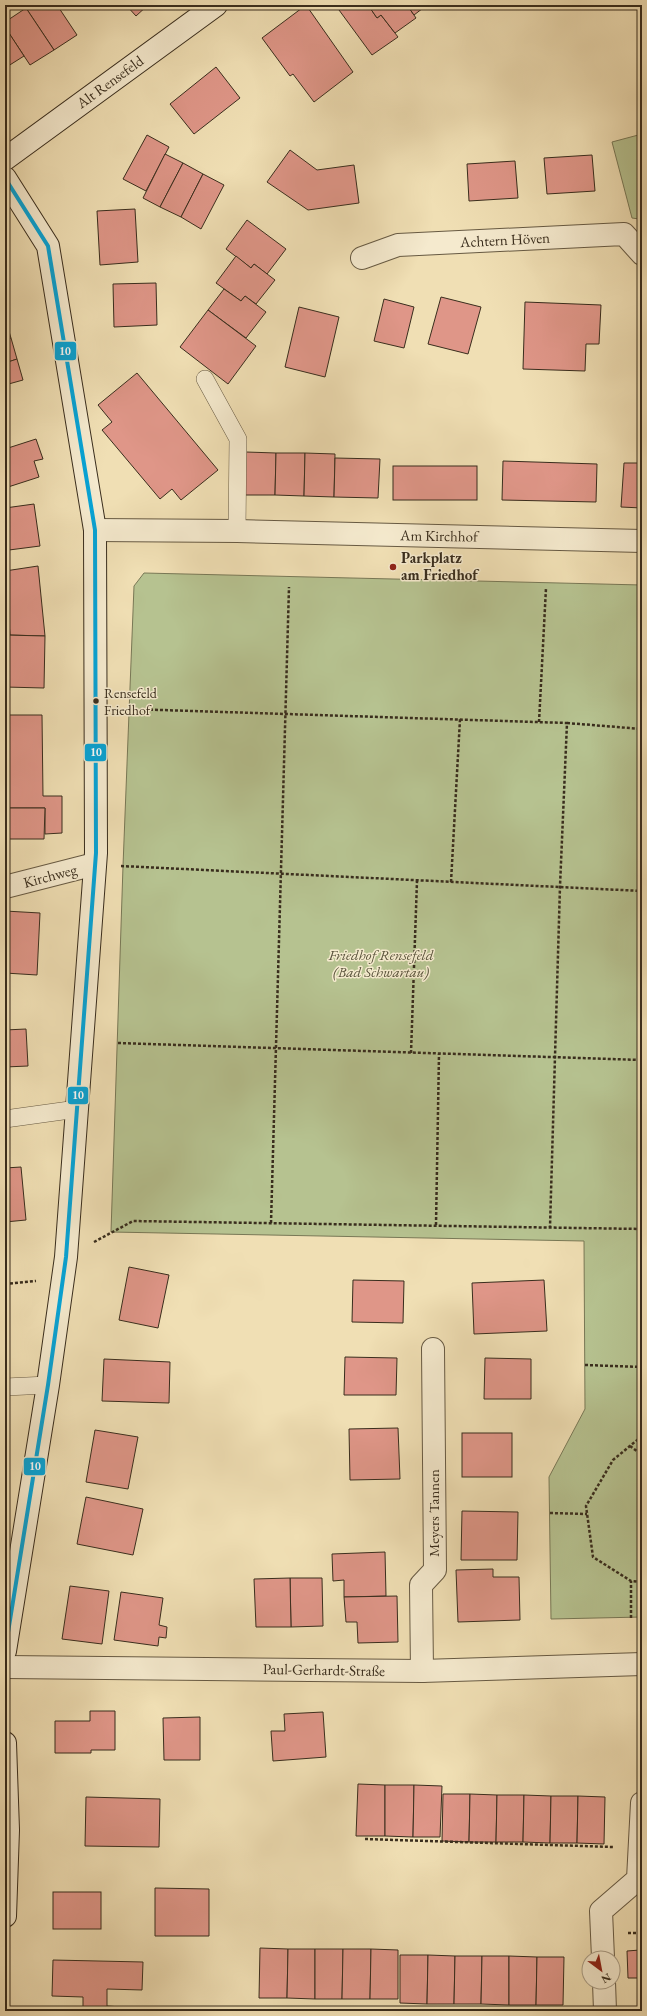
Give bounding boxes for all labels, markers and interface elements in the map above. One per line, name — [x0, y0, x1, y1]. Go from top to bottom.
street label: Alt Rensefeld — [72, 51, 147, 113]
street label: Achtern Höven — [459, 228, 550, 251]
line badge: 10 — [54, 341, 77, 361]
text: 10 — [59, 344, 71, 358]
street label: Am Kirchhof — [399, 525, 480, 546]
place label: Parkplatz am Friedhof — [401, 548, 480, 584]
marker: Parkplatz am Friedhof — [388, 562, 398, 572]
place label: Rensefeld Friedhof — [104, 684, 158, 719]
marker: Rensefeld Friedhof — [91, 696, 101, 706]
line badge: 10 — [84, 743, 107, 762]
text: 10 — [90, 745, 102, 759]
street label: Kirchweg — [21, 859, 79, 892]
park label: Friedhof Rensefeld (Bad Schwartau) — [327, 945, 434, 981]
line badge: 10 — [67, 1086, 89, 1105]
text: 10 — [72, 1088, 84, 1102]
line badge: 10 — [23, 1457, 46, 1476]
text: 10 — [29, 1459, 41, 1473]
street label: Meyers Tannen — [424, 1469, 443, 1557]
street label: Paul-Gerhardt-Straße — [263, 1659, 385, 1680]
north arrow — [581, 1950, 621, 1990]
text: N — [599, 1970, 614, 1987]

